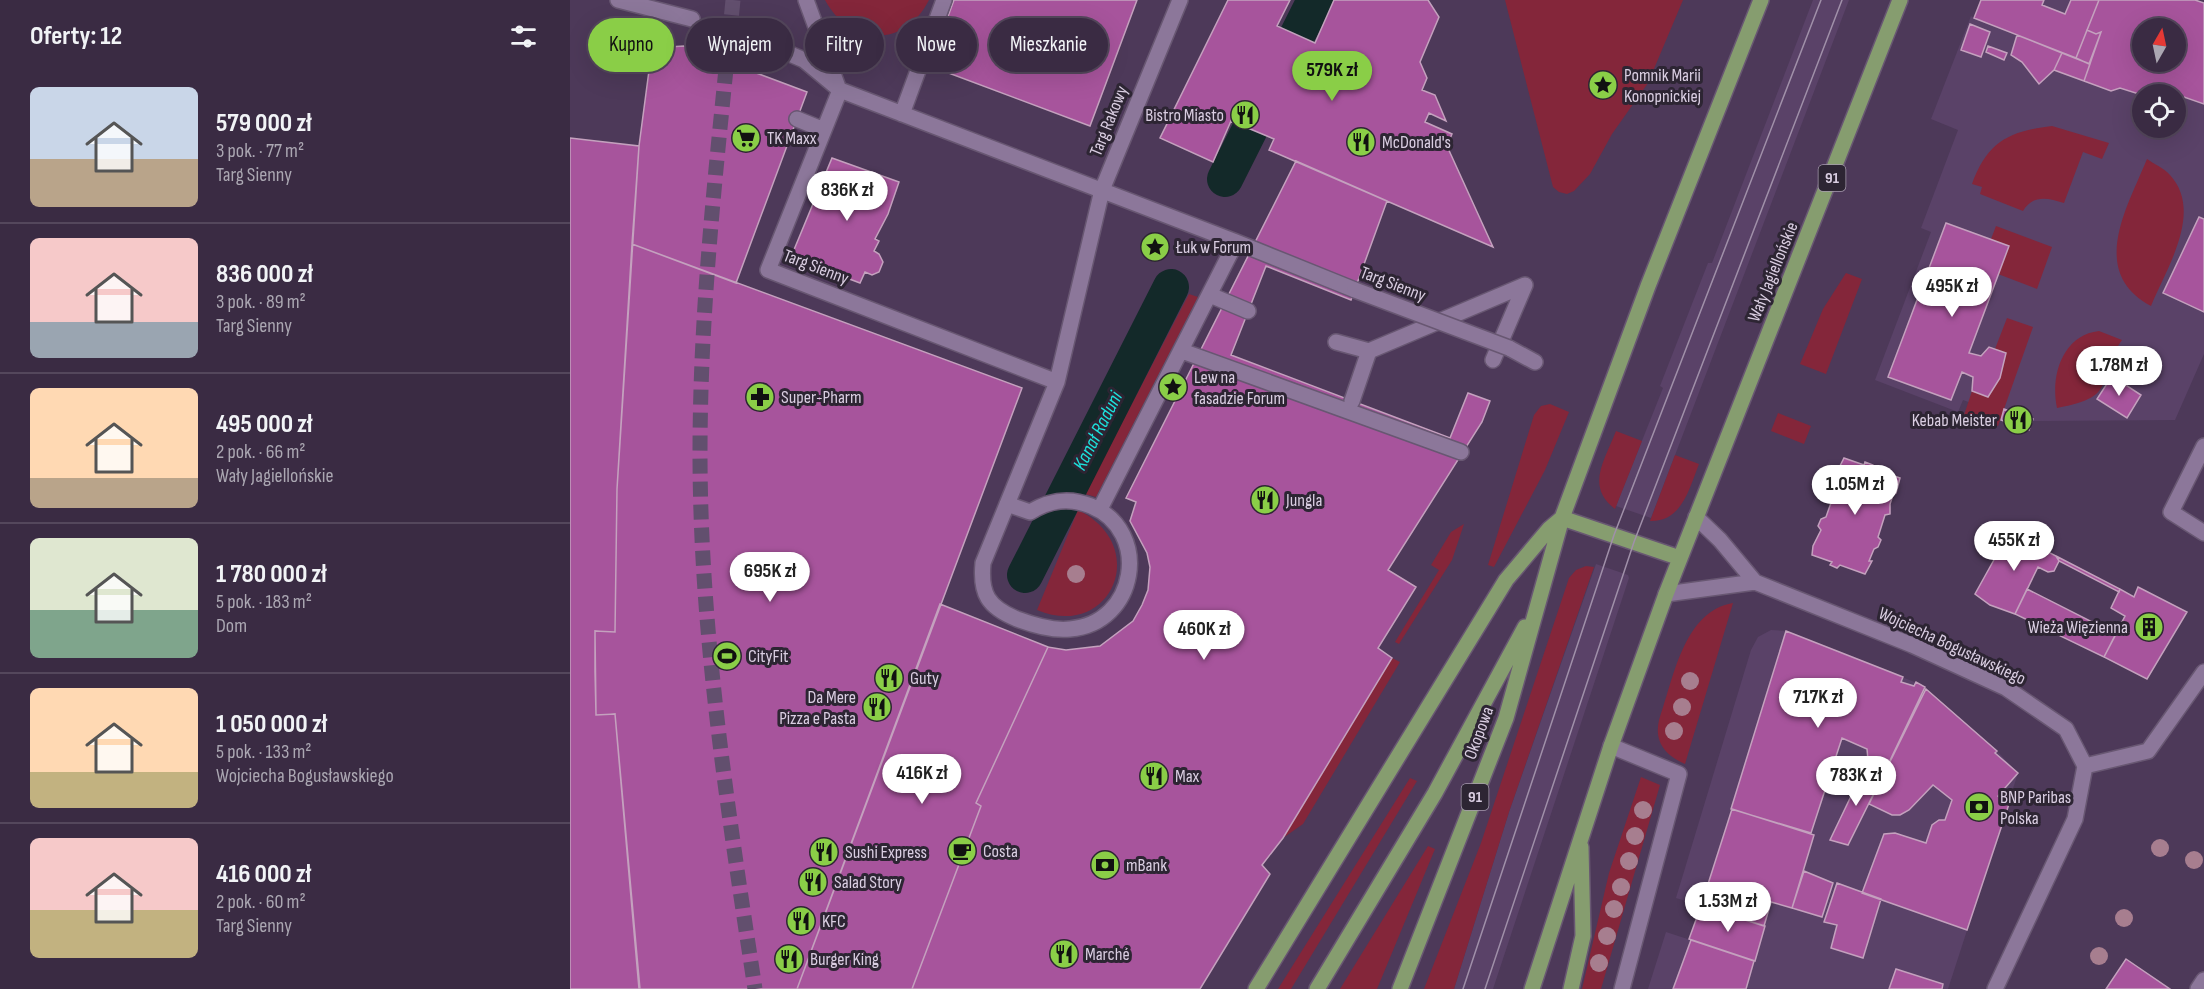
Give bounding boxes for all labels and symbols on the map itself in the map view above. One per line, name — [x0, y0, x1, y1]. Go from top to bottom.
north arrow — [2132, 18, 2186, 72]
pin: 579K zł — [1277, 51, 1387, 102]
place label: Pomnik Marii Konopnickiej — [1624, 65, 1701, 107]
place icon: Pomnik Marii Konopnickiej — [1587, 69, 1619, 101]
street label: Targ Rakowy — [1085, 83, 1133, 159]
restaurant icon: Bistro Miasto — [1229, 99, 1261, 131]
place label: Bistro Miasto — [1145, 105, 1224, 126]
supermarket icon: TK Maxx — [730, 122, 762, 154]
restaurant icon: McDonald's — [1345, 126, 1377, 158]
place label: TK Maxx — [767, 128, 817, 149]
place label: McDonald's — [1382, 132, 1451, 153]
road number: 91 — [1818, 165, 1846, 191]
pin: 836K zł — [792, 171, 902, 222]
street label: Wały Jagiellońskie — [1743, 219, 1803, 325]
place icon: Łuk w Forum — [1139, 231, 1171, 263]
place label: Łuk w Forum — [1175, 237, 1251, 258]
street label: Targ Sienny — [780, 245, 852, 289]
street label: Targ Sienny — [1357, 262, 1429, 306]
pin: 495K zł — [1897, 267, 2007, 318]
pin: 1.78M zł — [2057, 346, 2181, 397]
place label: Lew na fasadzie Forum — [1194, 367, 1285, 409]
place icon: Lew na fasadzie Forum — [1157, 371, 1189, 403]
pharmacy icon: Super-Pharm — [744, 381, 776, 413]
water label: Kanał Raduni — [1068, 386, 1129, 474]
place label: Super-Pharm — [781, 387, 862, 408]
restaurant icon: Kebab Meister — [2002, 404, 2034, 436]
place label: Kebab Meister — [1912, 410, 1997, 431]
pin: 1.05M zł — [1793, 465, 1917, 516]
restaurant icon: Jungla — [1249, 484, 1281, 516]
place label: Jungla — [1285, 490, 1322, 511]
pin: 455K zł — [1959, 521, 2069, 572]
pin: 695K zł — [715, 552, 825, 603]
street label: Wojciecha Bogusławskiego — [1875, 603, 2029, 689]
pin: 460K zł — [1149, 610, 1259, 661]
building icon: Wieża Więzienna — [2133, 611, 2165, 643]
place label: Wieża Więzienna — [2028, 617, 2128, 638]
sports icon: CityFit — [711, 640, 743, 672]
place label: CityFit — [748, 646, 789, 667]
restaurant icon: Guty — [873, 662, 905, 694]
place label: Guty — [910, 668, 939, 689]
pin: 717K zł — [1763, 678, 1873, 729]
place label: Da Mere Pizza e Pasta — [779, 687, 856, 729]
restaurant icon: Da Mere Pizza e Pasta — [861, 691, 893, 723]
street label: Okopowa — [1460, 704, 1498, 762]
pin: 416K zł — [867, 754, 977, 805]
pin: 783K zł — [1801, 756, 1911, 807]
restaurant icon: Max — [1138, 760, 1170, 792]
place label: Max — [1175, 766, 1200, 787]
road number: 91 — [1462, 784, 1488, 810]
place label: BNP Paribas Polska — [2000, 787, 2071, 829]
bank icon: BNP Paribas Polska — [1963, 791, 1995, 823]
cafe icon: Costa — [946, 835, 978, 867]
restaurant icon: Sushi Express — [808, 836, 840, 868]
place label: Costa — [983, 841, 1018, 862]
place label: Sushi Express — [845, 842, 927, 863]
bank icon: mBank — [1089, 849, 1121, 881]
place label: mBank — [1126, 855, 1167, 876]
restaurant icon: Salad Story — [797, 866, 829, 898]
place label: Salad Story — [834, 872, 902, 893]
pin: 1.53M zł — [1666, 882, 1790, 933]
restaurant icon: KFC — [785, 905, 817, 937]
place label: KFC — [822, 911, 846, 932]
restaurant icon: Marché — [1048, 938, 1080, 970]
restaurant icon: Burger King — [773, 943, 805, 975]
place label: Marché — [1085, 944, 1130, 965]
place label: Burger King — [810, 949, 879, 970]

